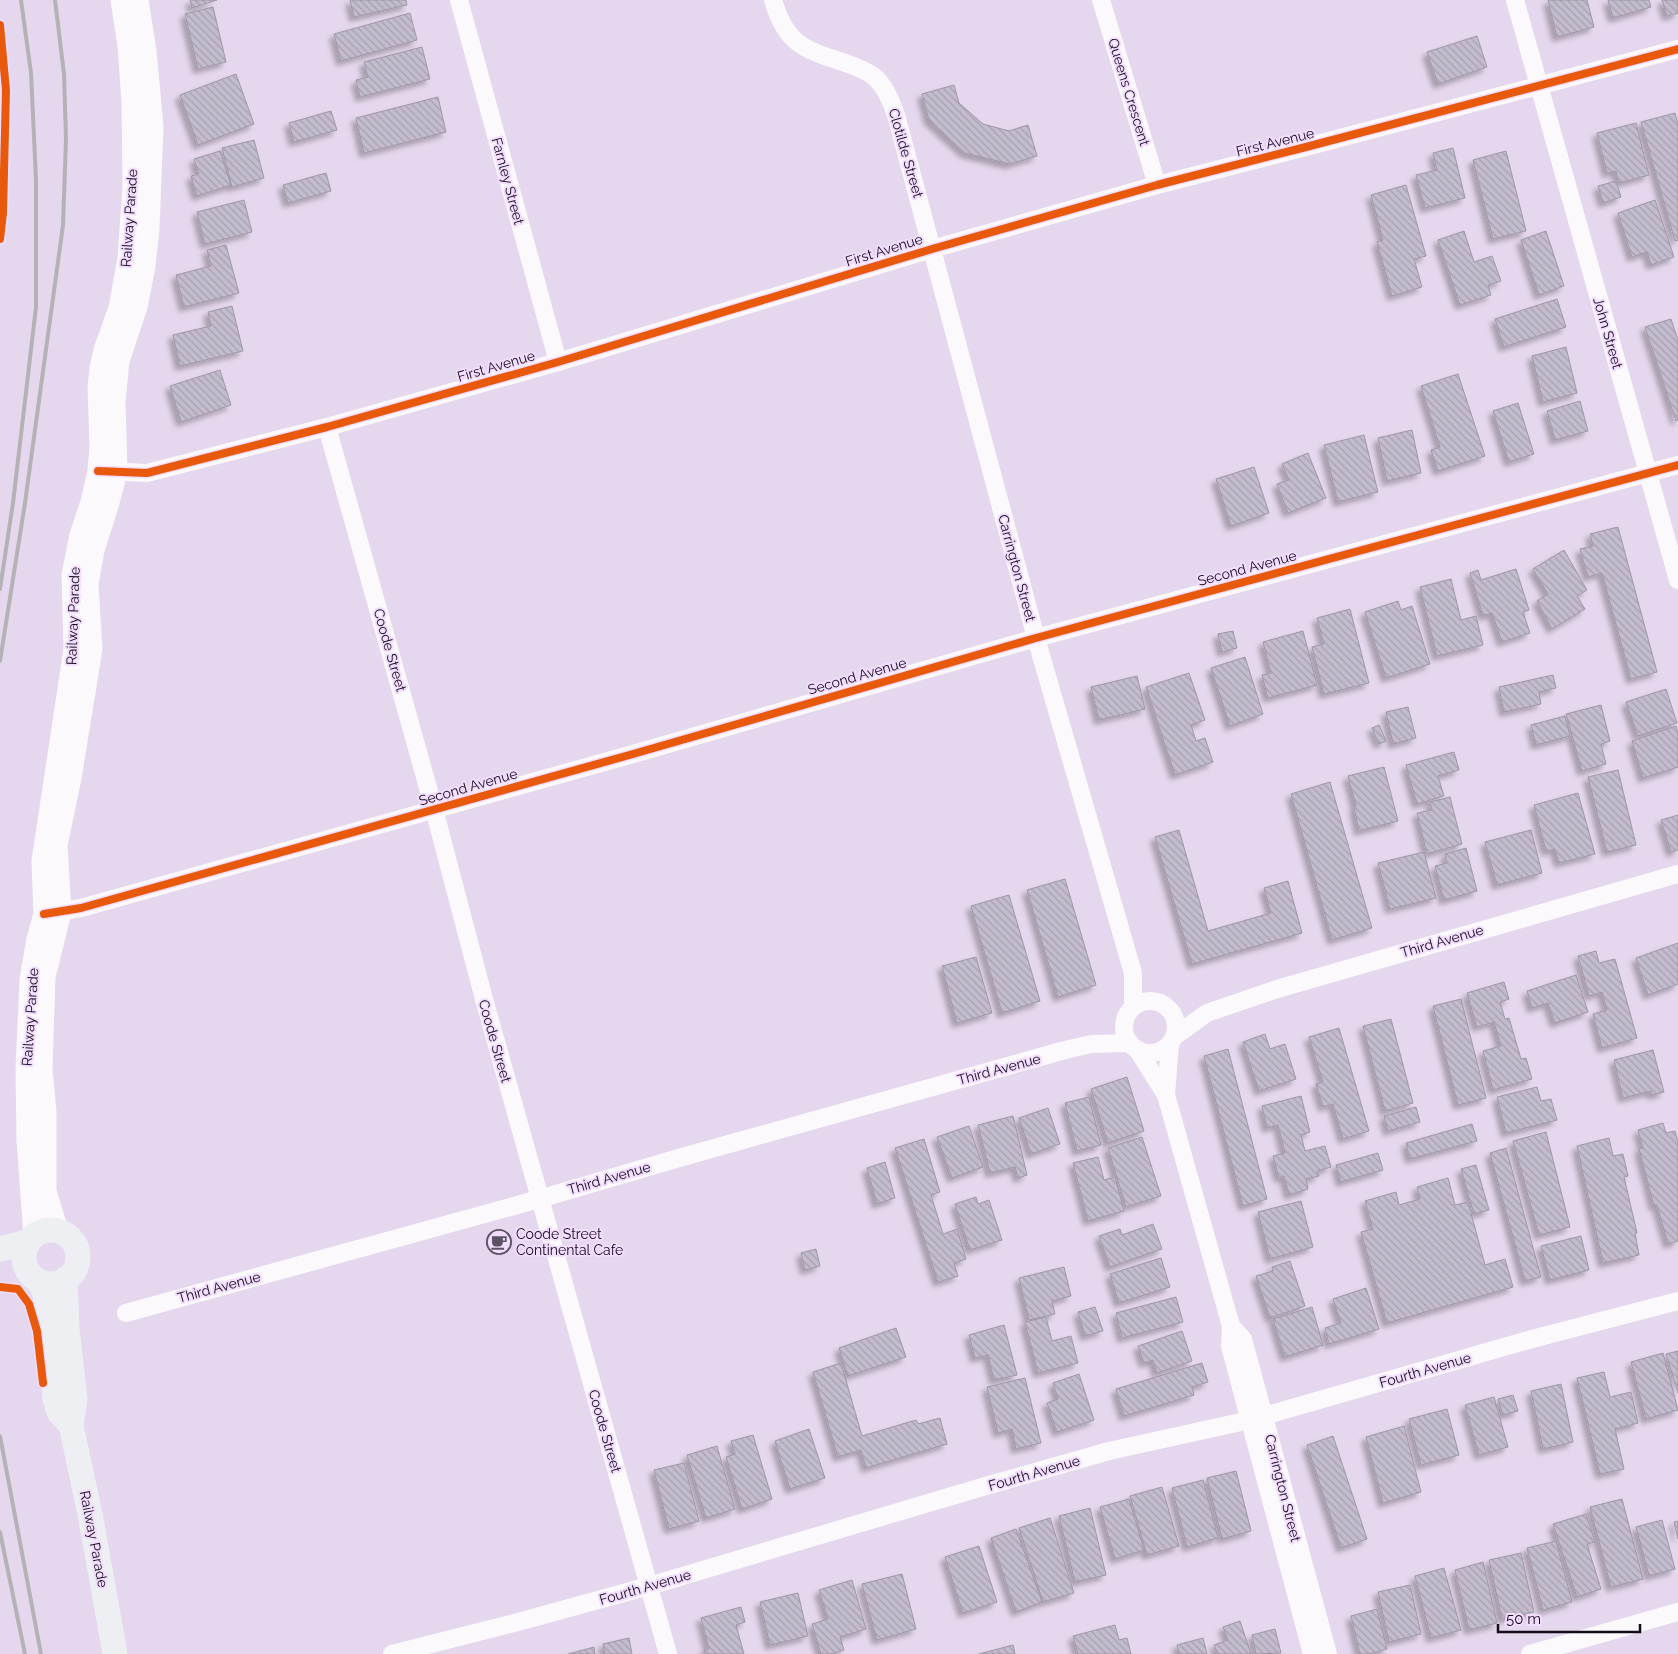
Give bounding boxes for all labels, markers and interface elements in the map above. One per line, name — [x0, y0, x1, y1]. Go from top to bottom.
street label: Queens Crescent — [1105, 36, 1153, 148]
street label: Clotilde Street — [886, 106, 927, 200]
street label: First Avenue — [1234, 125, 1316, 159]
street label: Farnley Street — [489, 136, 527, 227]
street label: Railway Parade — [118, 168, 140, 268]
street label: First Avenue — [843, 231, 925, 269]
street label: John Street — [1590, 295, 1626, 371]
street label: First Avenue — [455, 347, 537, 385]
street label: Carrington Street — [995, 513, 1039, 624]
street label: Second Avenue — [1196, 547, 1298, 589]
street label: Railway Parade — [63, 567, 83, 665]
street label: Coode Street — [371, 607, 410, 694]
street label: Second Avenue — [806, 654, 908, 698]
street label: Second Avenue — [417, 765, 519, 809]
street label: Third Avenue — [1399, 922, 1485, 960]
street label: Railway Parade — [19, 967, 41, 1067]
street label: Coode Street — [476, 998, 515, 1085]
street label: Third Avenue — [956, 1050, 1042, 1088]
street label: Third Avenue — [566, 1159, 652, 1197]
place label: Coode Street Continental Cafe — [516, 1226, 623, 1258]
cafe icon: Coode Street Continental Cafe — [486, 1229, 512, 1255]
street label: Third Avenue — [176, 1268, 262, 1306]
street label: Fourth Avenue — [1377, 1349, 1473, 1391]
street label: Coode Street — [586, 1388, 625, 1475]
street label: Carrington Street — [1262, 1433, 1304, 1544]
street label: Fourth Avenue — [986, 1452, 1082, 1494]
street label: Railway Parade — [77, 1489, 111, 1589]
street label: Fourth Avenue — [597, 1566, 693, 1608]
scale bar — [1498, 1602, 1640, 1634]
text: 50 m — [1506, 1610, 1541, 1628]

